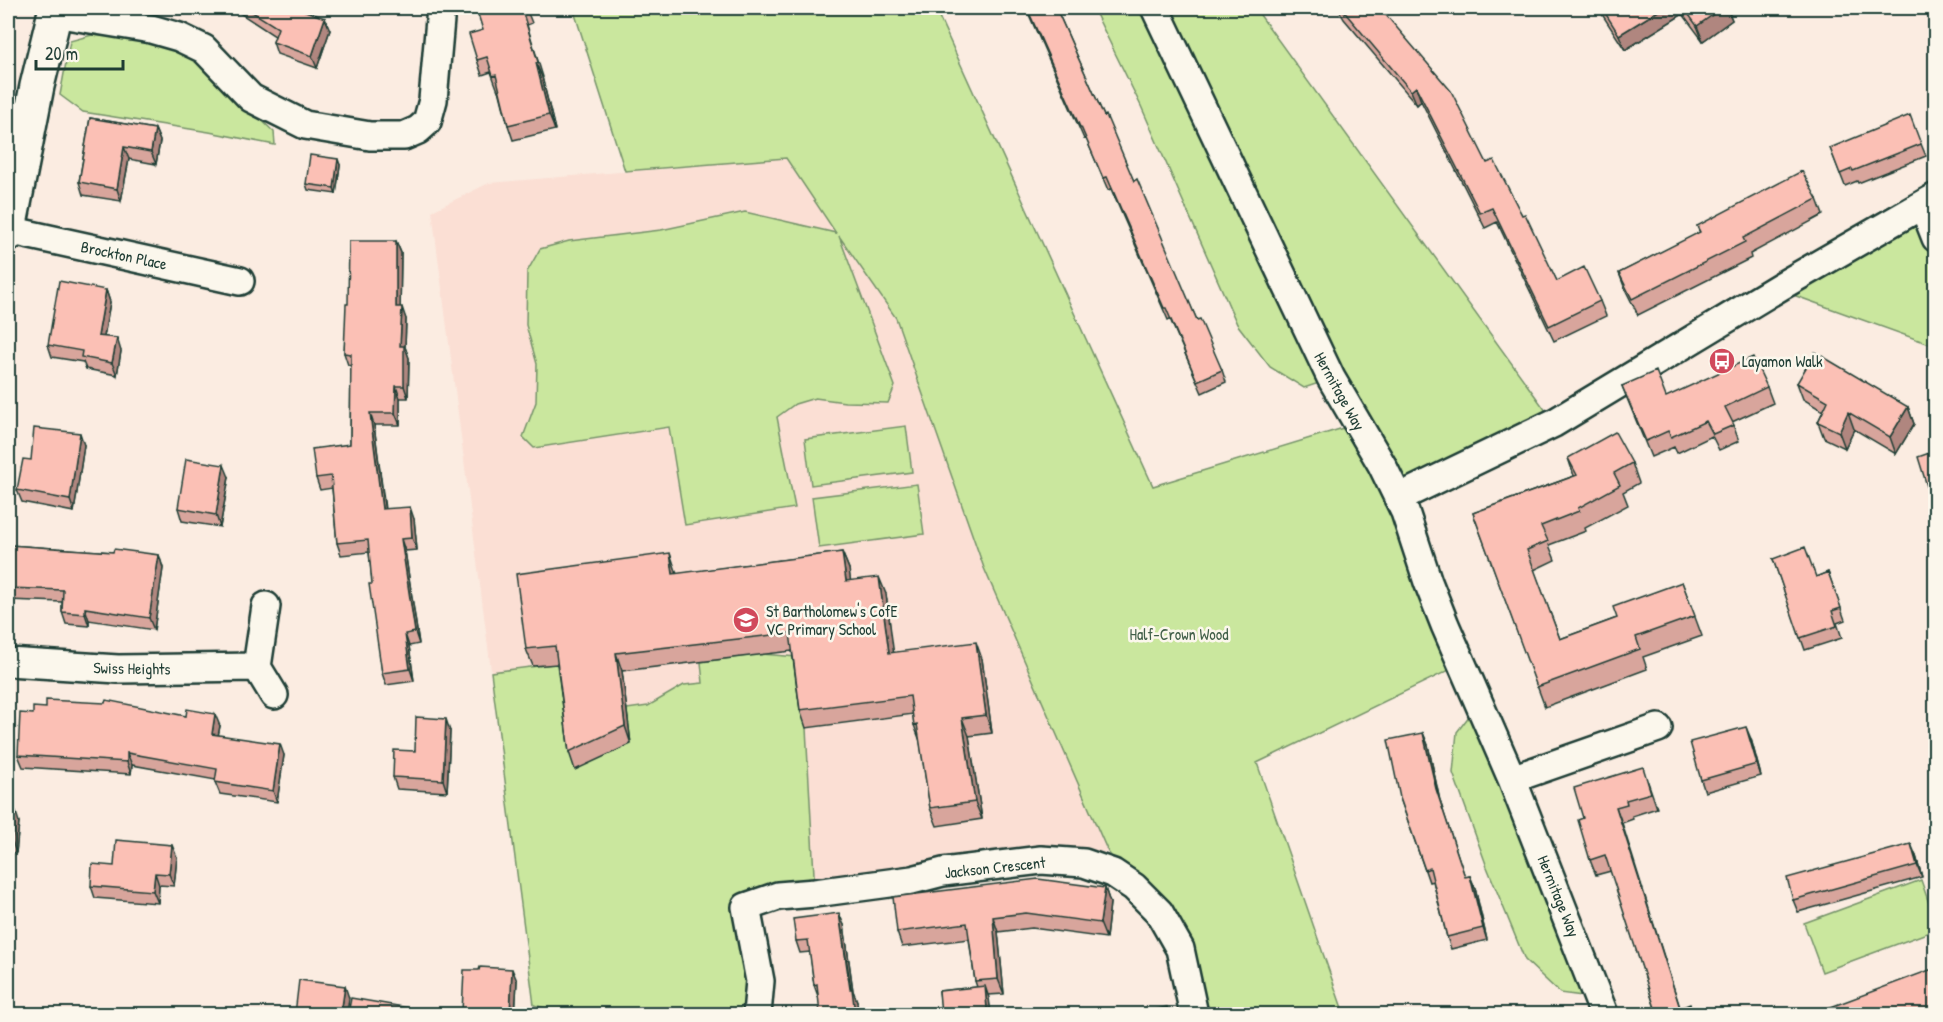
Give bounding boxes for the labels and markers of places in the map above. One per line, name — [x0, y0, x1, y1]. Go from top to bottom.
bus stop icon: Layamon Walk — [1707, 346, 1737, 376]
place label: Layamon Walk — [1742, 350, 1823, 372]
place label: St Bartholomew's CofE VC Primary School — [766, 600, 898, 640]
school or university icon: St Bartholomew's CofE VC Primary School — [731, 605, 761, 635]

